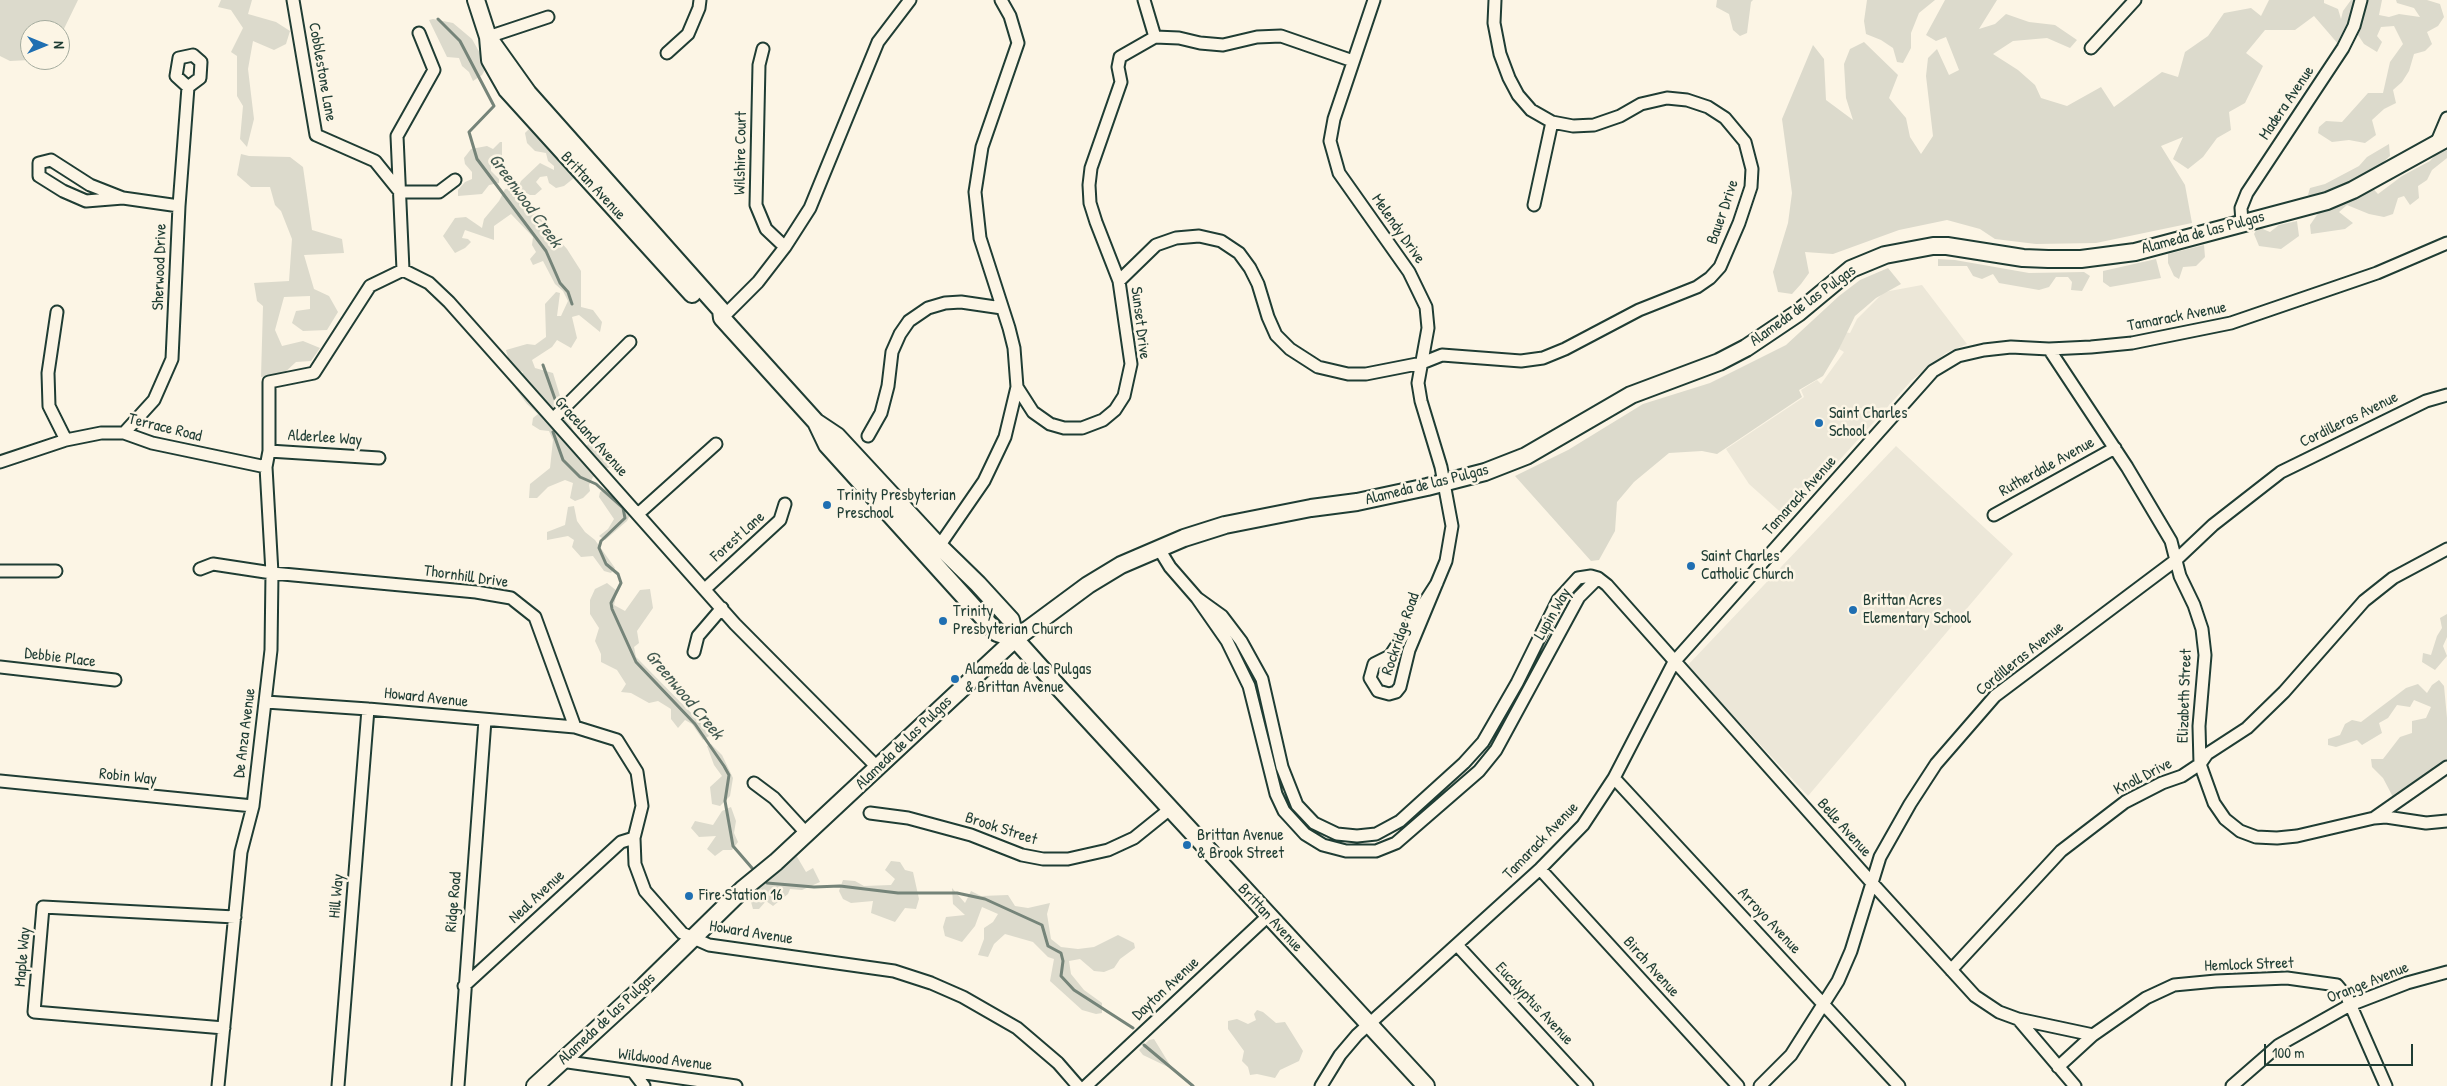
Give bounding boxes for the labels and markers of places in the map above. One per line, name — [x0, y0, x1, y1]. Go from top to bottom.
place label: Saint Charles School — [1829, 404, 1907, 442]
marker: Saint Charles School — [1813, 417, 1825, 429]
place label: Trinity Presbyterian Preschool — [837, 486, 956, 524]
marker: Trinity Presbyterian Preschool — [821, 499, 833, 511]
place label: Saint Charles Catholic Church — [1701, 547, 1793, 585]
marker: Saint Charles Catholic Church — [1685, 560, 1697, 572]
place label: Brittan Acres Elementary School — [1863, 591, 1971, 629]
place label: Trinity Presbyterian Church — [953, 602, 1073, 640]
marker: Brittan Acres Elementary School — [1847, 604, 1859, 616]
marker: Trinity Presbyterian Church — [937, 615, 949, 627]
place label: Alameda de las Pulgas & Brittan Avenue — [965, 660, 1091, 698]
marker: Alameda de las Pulgas & Brittan Avenue — [949, 673, 961, 685]
place label: Brittan Avenue & Brook Street — [1197, 826, 1284, 864]
marker: Brittan Avenue & Brook Street — [1181, 839, 1193, 851]
place label: Fire Station 16 — [699, 886, 783, 906]
marker: Fire Station 16 — [683, 890, 695, 902]

